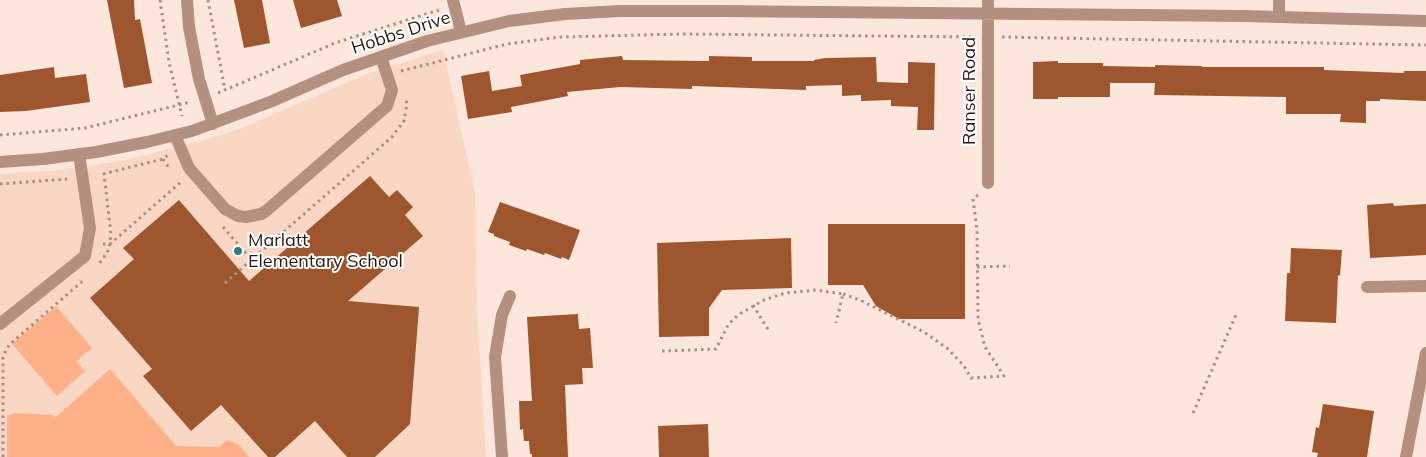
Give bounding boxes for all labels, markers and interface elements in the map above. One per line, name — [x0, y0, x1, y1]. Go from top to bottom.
street label: Hobbs Drive — [349, 7, 453, 59]
street label: Ranser Road — [959, 37, 981, 145]
place label: Marlatt Elementary School — [248, 230, 403, 272]
marker: Marlatt Elementary School — [232, 245, 244, 257]

